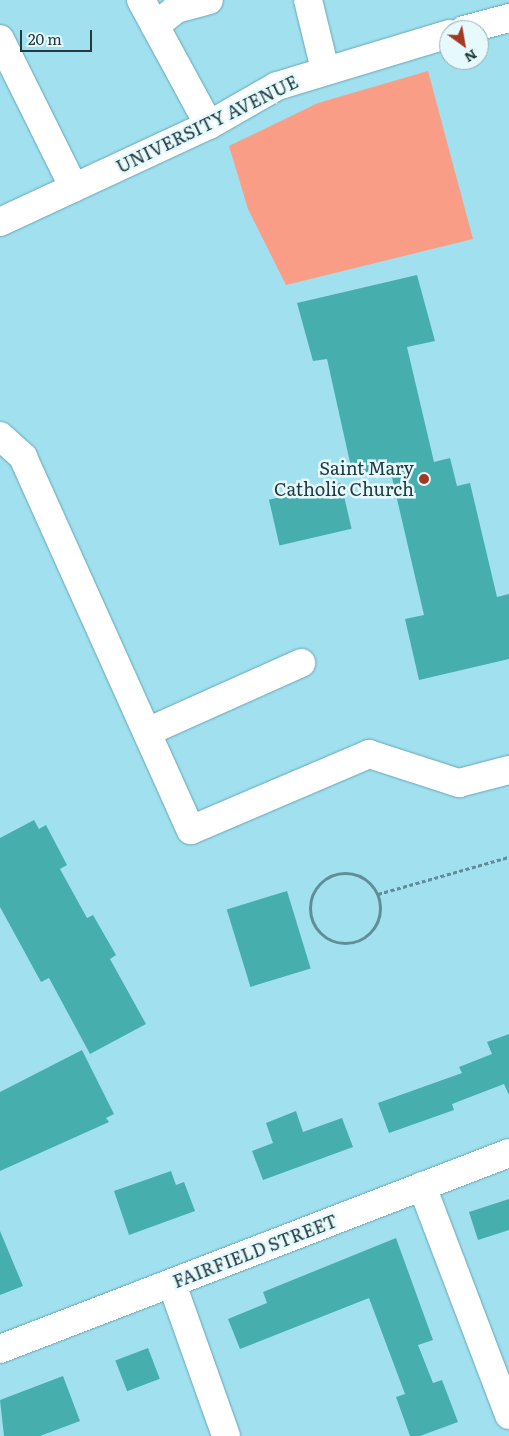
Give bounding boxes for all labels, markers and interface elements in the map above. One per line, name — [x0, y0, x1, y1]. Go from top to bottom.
scale bar — [22, 20, 95, 52]
north arrow — [439, 20, 489, 70]
text: 20 m — [28, 27, 62, 50]
text: N — [461, 45, 482, 68]
street label: UNIVERSITY AVENUE — [113, 71, 301, 177]
place label: Saint Mary Catholic Church — [274, 458, 414, 500]
marker: Saint Mary Catholic Church — [418, 473, 430, 485]
street label: FAIRFIELD STREET — [170, 1210, 340, 1292]

